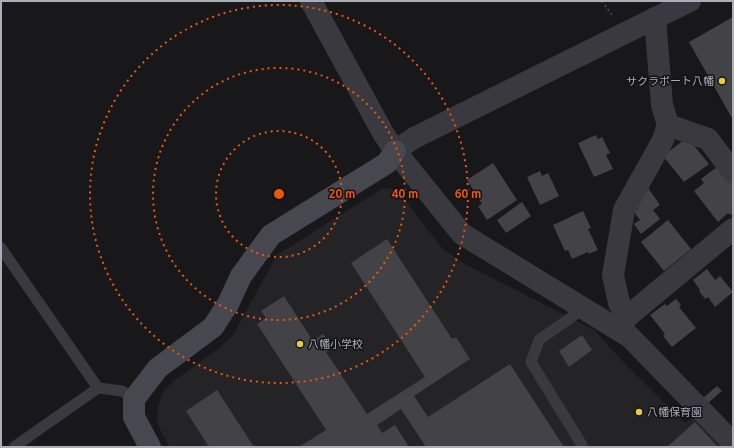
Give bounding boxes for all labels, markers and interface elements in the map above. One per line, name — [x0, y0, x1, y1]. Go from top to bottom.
place label: サクラポート八幡 — [626, 75, 714, 87]
marker: サクラポート八幡 — [717, 76, 727, 86]
centre of rings — [272, 187, 286, 201]
text: 20 m — [329, 187, 355, 200]
text: 40 m — [392, 187, 418, 200]
text: 60 m — [455, 187, 481, 200]
place label: 八幡小学校 — [308, 338, 363, 350]
marker: 八幡小学校 — [295, 339, 305, 349]
place label: 八幡保育園 — [647, 406, 702, 418]
marker: 八幡保育園 — [634, 407, 644, 417]

